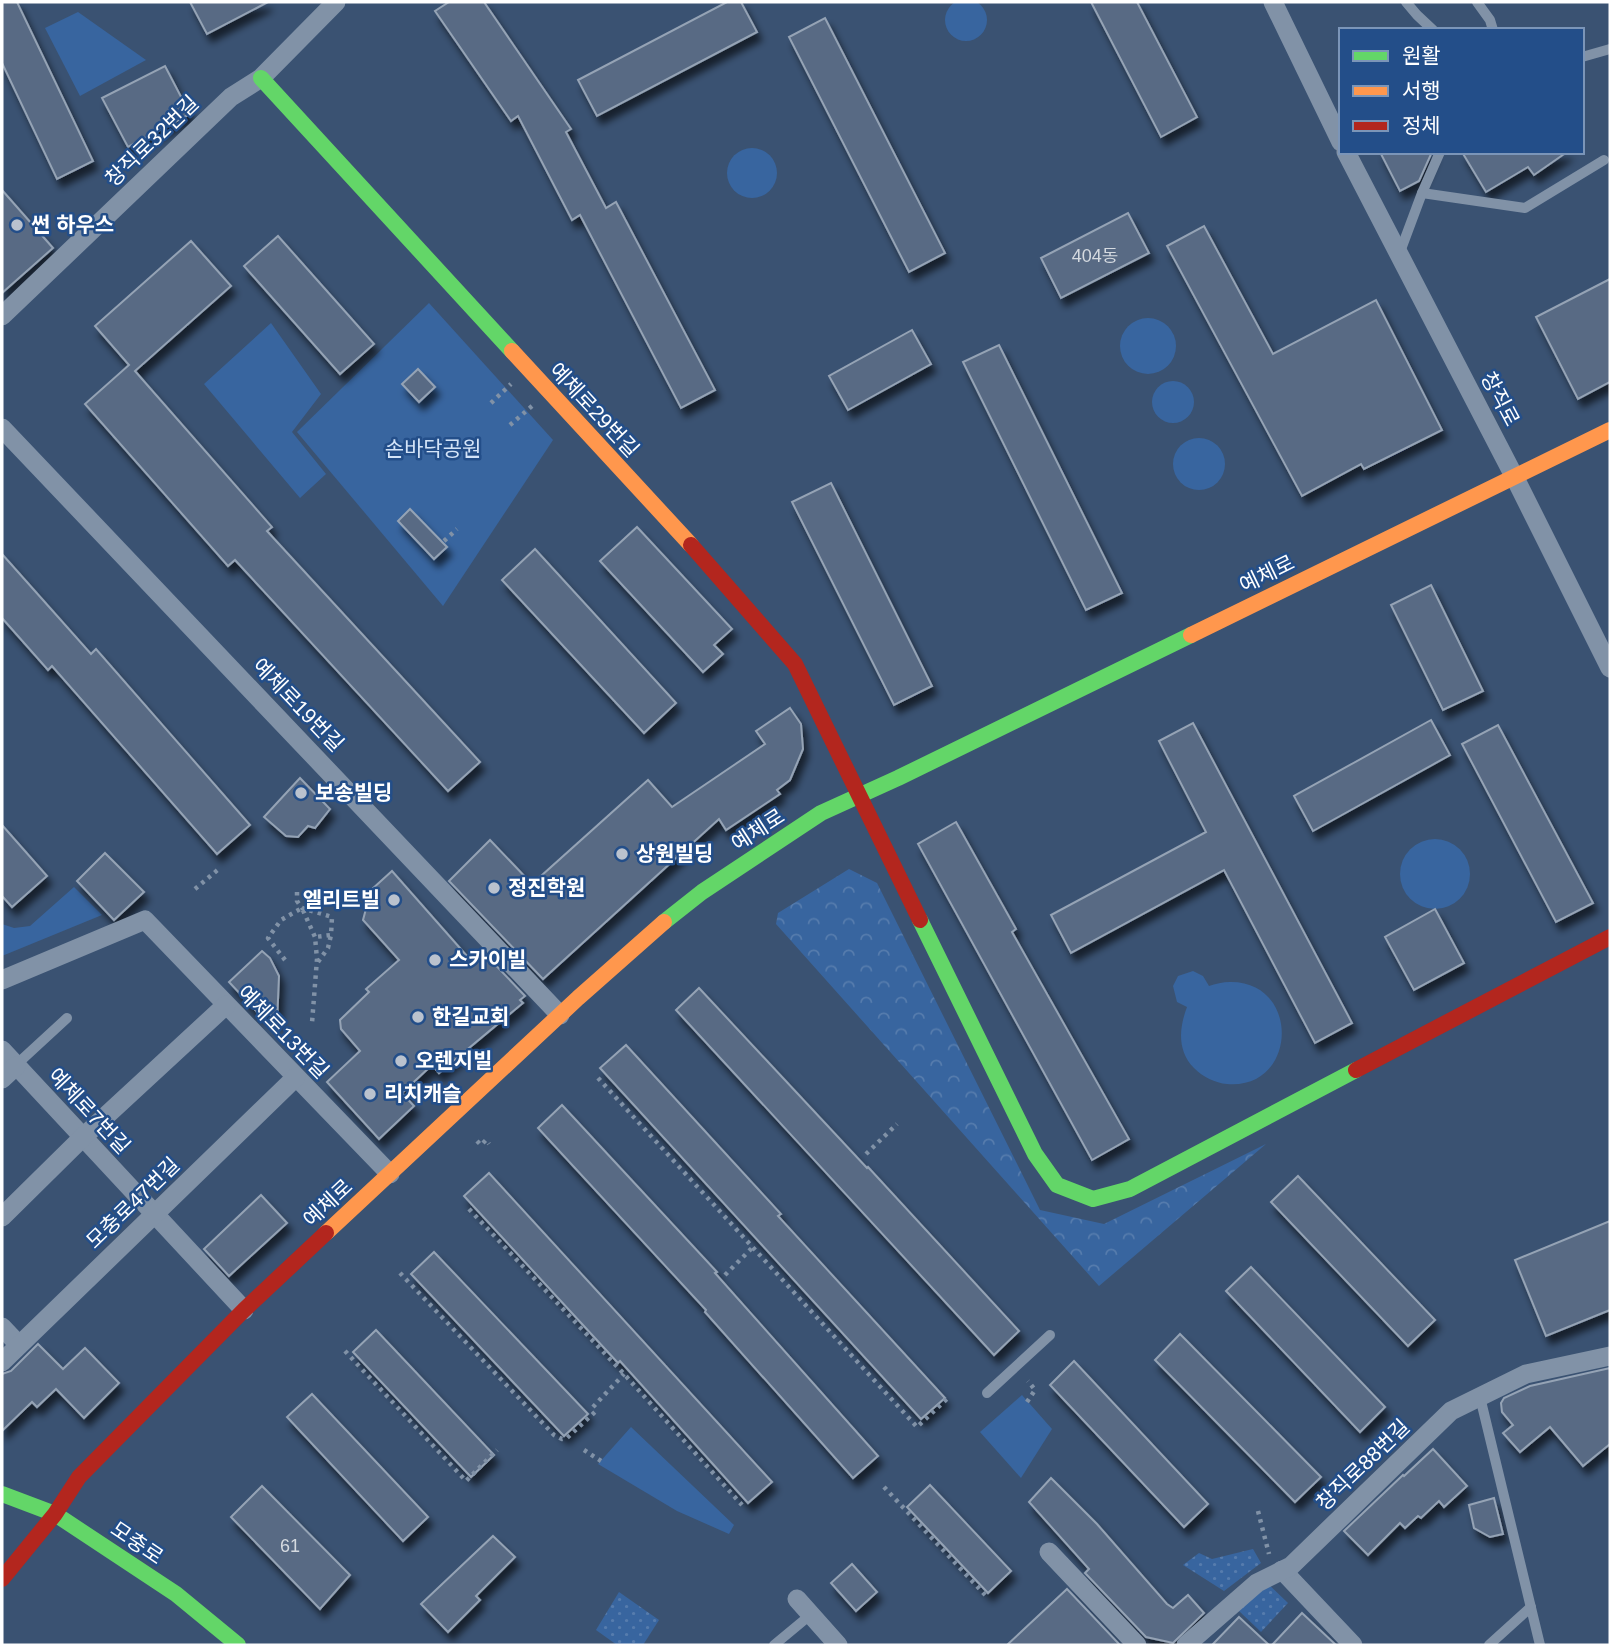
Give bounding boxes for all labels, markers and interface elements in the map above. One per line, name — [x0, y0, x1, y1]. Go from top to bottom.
legend — [1339, 28, 1584, 154]
text: 원활 — [1402, 44, 1441, 67]
text: 서행 — [1402, 79, 1441, 102]
street label: 창직로32번길 — [101, 91, 203, 191]
text: 정체 — [1402, 114, 1441, 137]
place label: 썬 하우스 — [31, 213, 114, 236]
marker: 썬 하우스 — [9, 217, 25, 233]
house number: 404동 — [1072, 246, 1118, 266]
street label: 예체로29번길 — [545, 358, 644, 461]
street label: 창직로 — [1477, 368, 1524, 430]
park label: 손바닥공원 — [385, 437, 481, 460]
street label: 예체로 — [1236, 551, 1298, 597]
street label: 예체로19번길 — [248, 654, 348, 756]
place label: 보송빌딩 — [315, 781, 392, 804]
marker: 보송빌딩 — [293, 785, 309, 801]
street label: 예체로 — [727, 804, 788, 855]
place label: 상원빌딩 — [636, 842, 713, 865]
marker: 상원빌딩 — [614, 846, 630, 862]
place label: 정진학원 — [508, 876, 585, 899]
marker: 정진학원 — [486, 880, 502, 896]
place label: 엘리트빌 — [303, 888, 380, 911]
marker: 엘리트빌 — [386, 892, 402, 908]
place label: 스카이빌 — [449, 948, 526, 971]
marker: 스카이빌 — [427, 952, 443, 968]
street label: 예체로13번길 — [233, 981, 333, 1083]
place label: 한길교회 — [432, 1005, 509, 1028]
marker: 한길교회 — [410, 1009, 426, 1025]
place label: 오렌지빌 — [415, 1049, 492, 1072]
marker: 오렌지빌 — [393, 1053, 409, 1069]
street label: 예체로7번길 — [44, 1063, 135, 1158]
place label: 리치캐슬 — [384, 1082, 461, 1105]
marker: 리치캐슬 — [362, 1086, 378, 1102]
street label: 모충로47번길 — [82, 1153, 184, 1253]
street label: 예체로 — [299, 1174, 357, 1231]
street label: 창직로88번길 — [1312, 1415, 1414, 1515]
street label: 모충로 — [107, 1517, 168, 1568]
house number: 61 — [280, 1536, 300, 1556]

